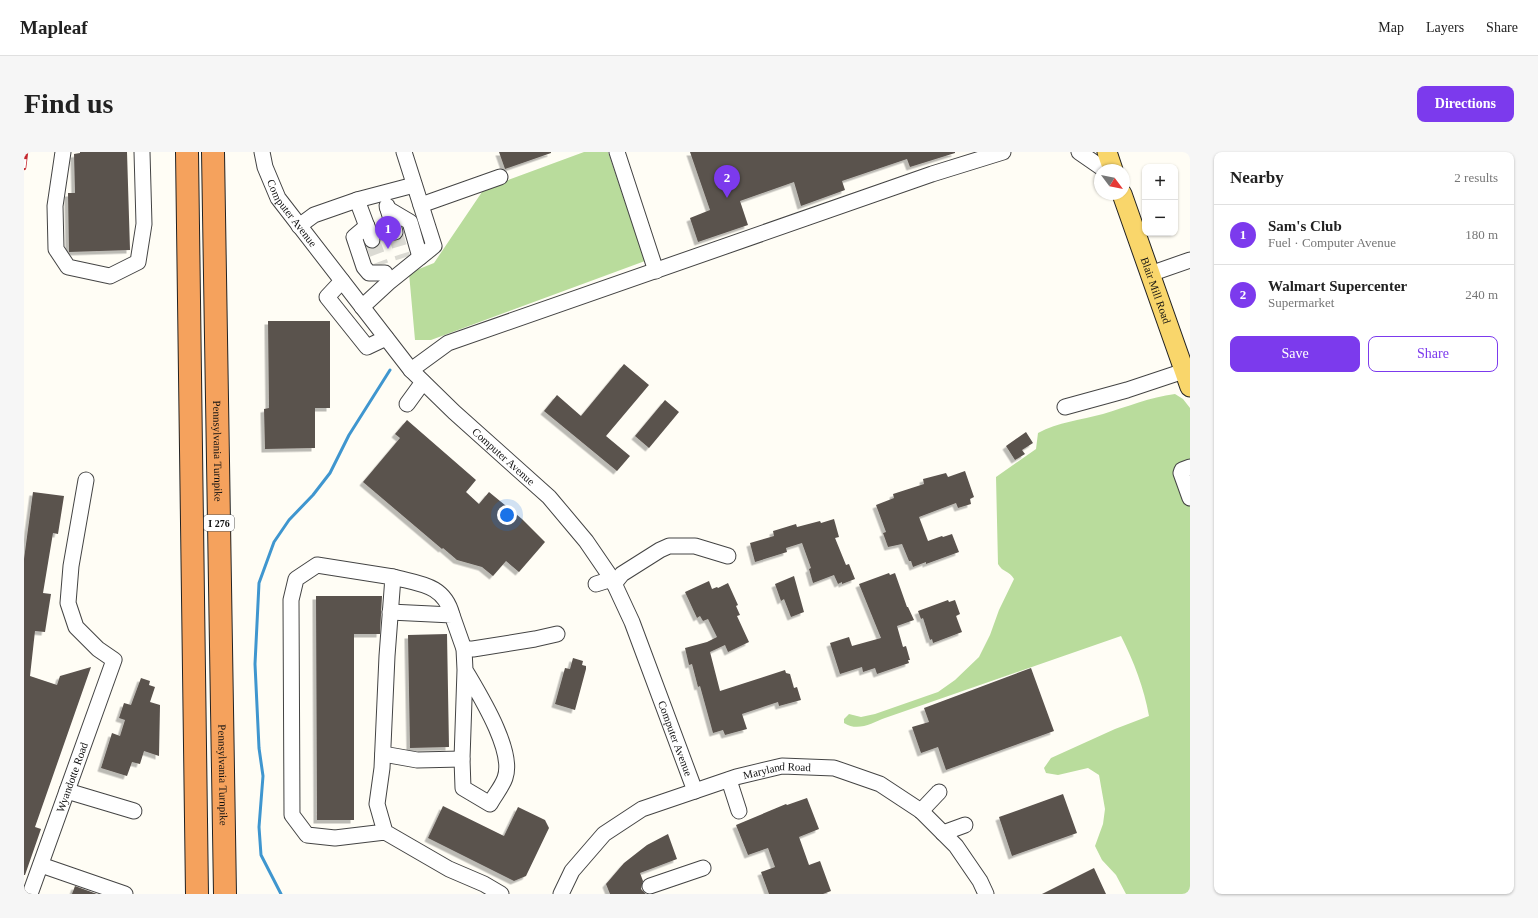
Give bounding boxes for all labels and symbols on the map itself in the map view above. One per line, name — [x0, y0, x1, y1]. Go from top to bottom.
north arrow — [1094, 164, 1130, 200]
pin: 2 — [714, 165, 740, 198]
street label: Computer Avenue — [265, 177, 319, 249]
pin: 1 — [375, 216, 401, 249]
street label: Blair Mill Road — [1139, 255, 1173, 326]
street label: Pennsylvania Turnpike — [211, 400, 225, 502]
street label: Computer Avenue — [470, 425, 537, 487]
your location — [497, 505, 517, 525]
road number: I 276 — [204, 515, 234, 531]
street label: Computer Avenue — [656, 699, 695, 778]
street label: Pennsylvania Turnpike — [216, 724, 230, 826]
street label: Wyandotte Road — [54, 740, 90, 814]
street label: Maryland Road — [742, 760, 812, 781]

